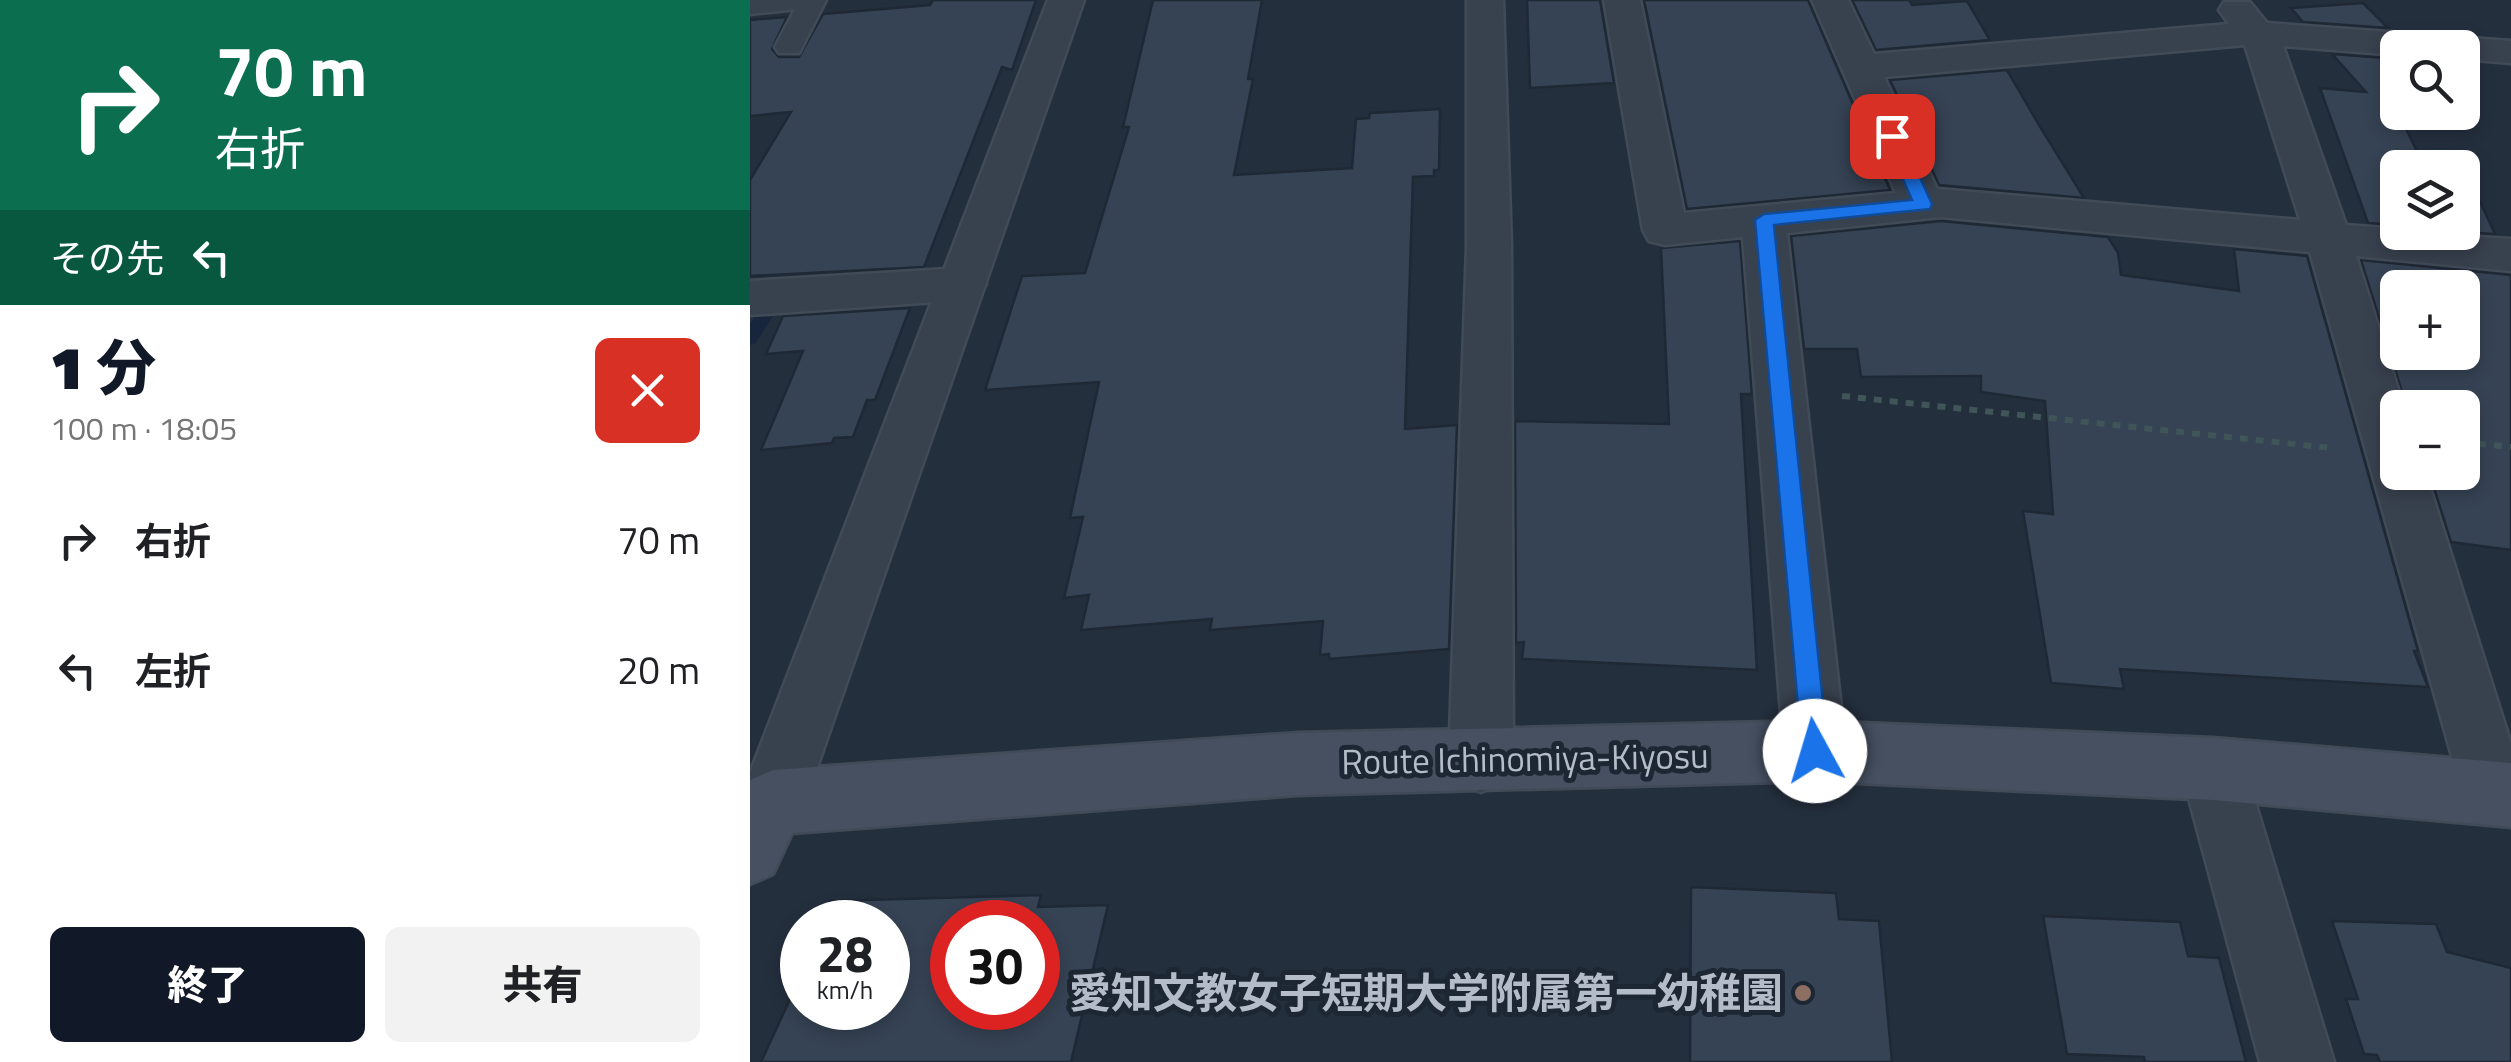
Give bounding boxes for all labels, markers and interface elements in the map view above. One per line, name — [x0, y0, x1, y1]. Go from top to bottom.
text: 70 m — [215, 17, 368, 123]
map controls — [2380, 30, 2480, 490]
button: search — [2380, 30, 2480, 130]
icon: right — [50, 40, 180, 170]
pin — [1850, 94, 1935, 179]
icon: arrive — [1865, 109, 1920, 164]
text: 右折 — [215, 114, 305, 182]
button: layers — [2380, 150, 2480, 250]
text: その先 — [50, 229, 164, 287]
icon: left — [184, 230, 239, 285]
button: + — [2380, 270, 2480, 370]
text: 1 分 — [50, 321, 156, 412]
button: close — [595, 338, 700, 443]
button: − — [2380, 390, 2480, 490]
text: 100 m · 18:05 — [50, 404, 237, 452]
text: 70 m — [617, 511, 700, 569]
text: 右折 — [135, 512, 211, 570]
icon: right — [50, 513, 105, 568]
text: 20 m — [617, 641, 700, 699]
text: 左折 — [135, 642, 211, 700]
icon: left — [50, 643, 105, 698]
position arrow — [1763, 699, 1867, 803]
street label: Route Ichinomiya-Kiyosu — [1341, 728, 1709, 788]
speed limit sign: 30 — [930, 900, 1060, 1030]
text: 28 — [817, 915, 873, 991]
button: 終了 — [50, 927, 365, 1042]
button: 共有 — [385, 927, 700, 1042]
place label: 愛知文教女子短期大学附属第一幼稚園 — [1069, 960, 1783, 1024]
text: km/h — [817, 971, 873, 1009]
marker: 愛知文教女子短期大学附属第一幼稚園 — [1792, 982, 1814, 1004]

